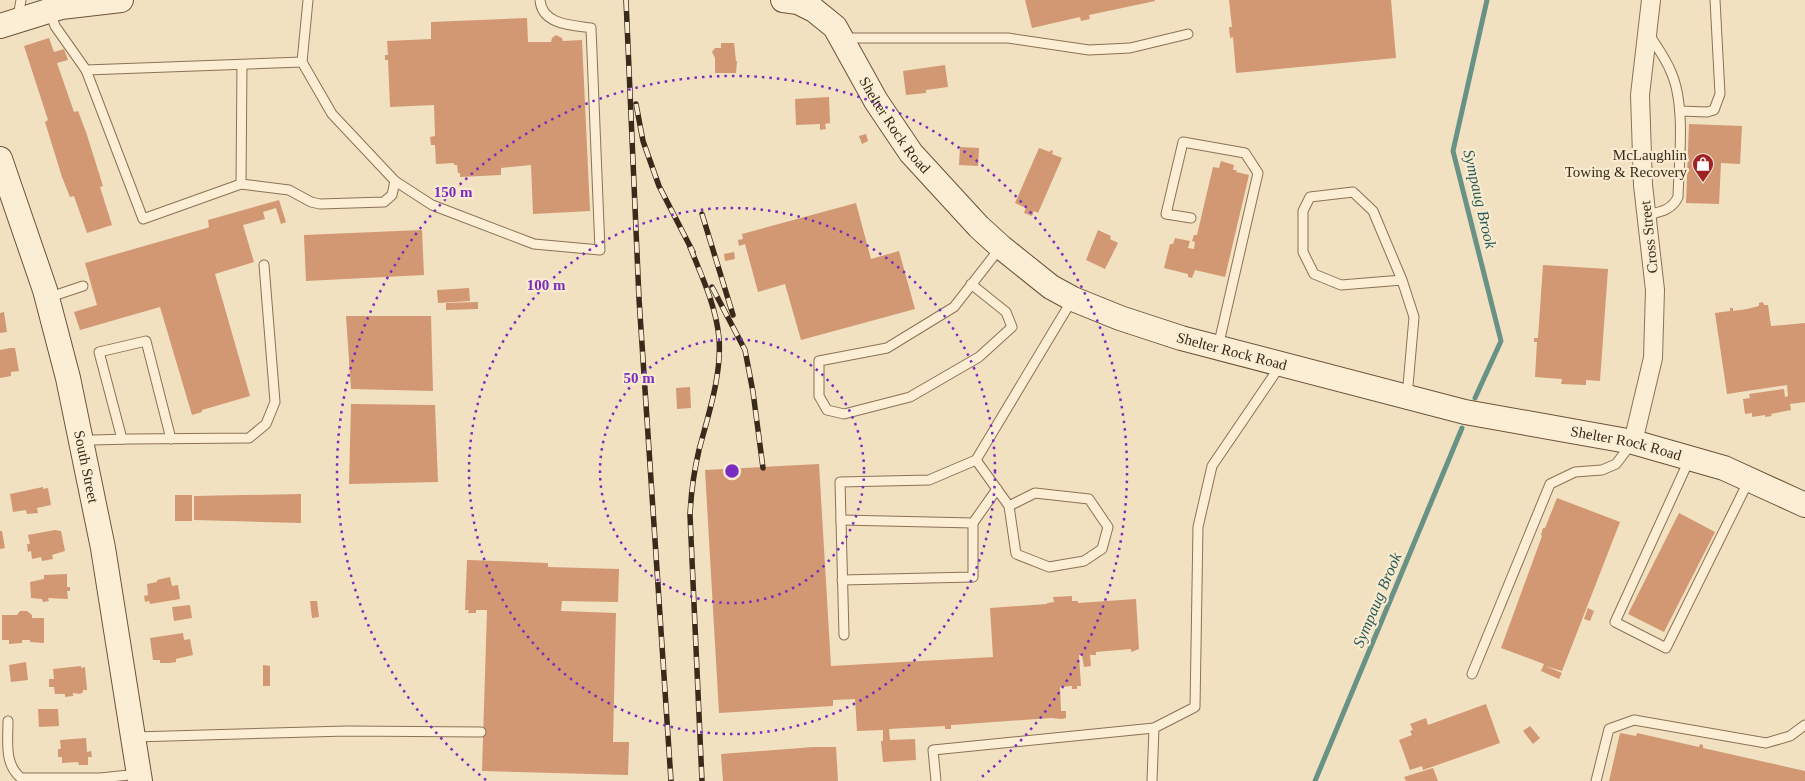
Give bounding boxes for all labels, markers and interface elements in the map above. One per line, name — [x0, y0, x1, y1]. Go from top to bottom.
street label: Shelter Rock Road — [856, 74, 934, 177]
place label: McLaughlin Towing & Recovery — [1565, 147, 1687, 180]
water label: Sympaug Brook — [1459, 148, 1500, 251]
shop icon: McLaughlin Towing & Recovery — [1691, 152, 1715, 183]
text: 150 m — [434, 184, 473, 200]
street label: Cross Street — [1637, 199, 1661, 274]
text: 100 m — [527, 277, 566, 293]
street label: Shelter Rock Road — [1174, 329, 1289, 373]
text: 50 m — [623, 370, 655, 386]
street label: Shelter Rock Road — [1569, 423, 1684, 464]
street label: South Street — [71, 429, 102, 505]
centre of rings — [723, 462, 741, 480]
water label: Sympaug Brook — [1349, 549, 1406, 650]

